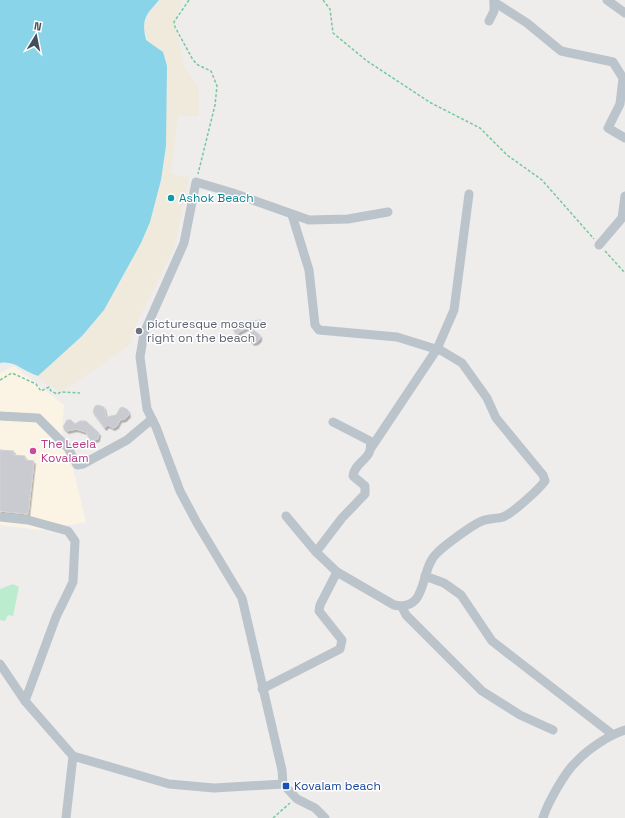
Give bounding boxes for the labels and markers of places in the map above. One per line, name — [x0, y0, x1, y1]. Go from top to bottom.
place label: Ashok Beach — [179, 190, 254, 206]
marker: Ashok Beach — [166, 193, 176, 203]
place label: picturesque mosque right on the beach — [147, 316, 267, 346]
marker: picturesque mosque right on the beach — [134, 326, 144, 336]
place label: The Leela Kovalam — [41, 436, 96, 466]
marker: The Leela Kovalam — [28, 446, 38, 456]
place label: Kovalam beach — [294, 778, 381, 794]
marker: Kovalam beach — [281, 781, 291, 791]

